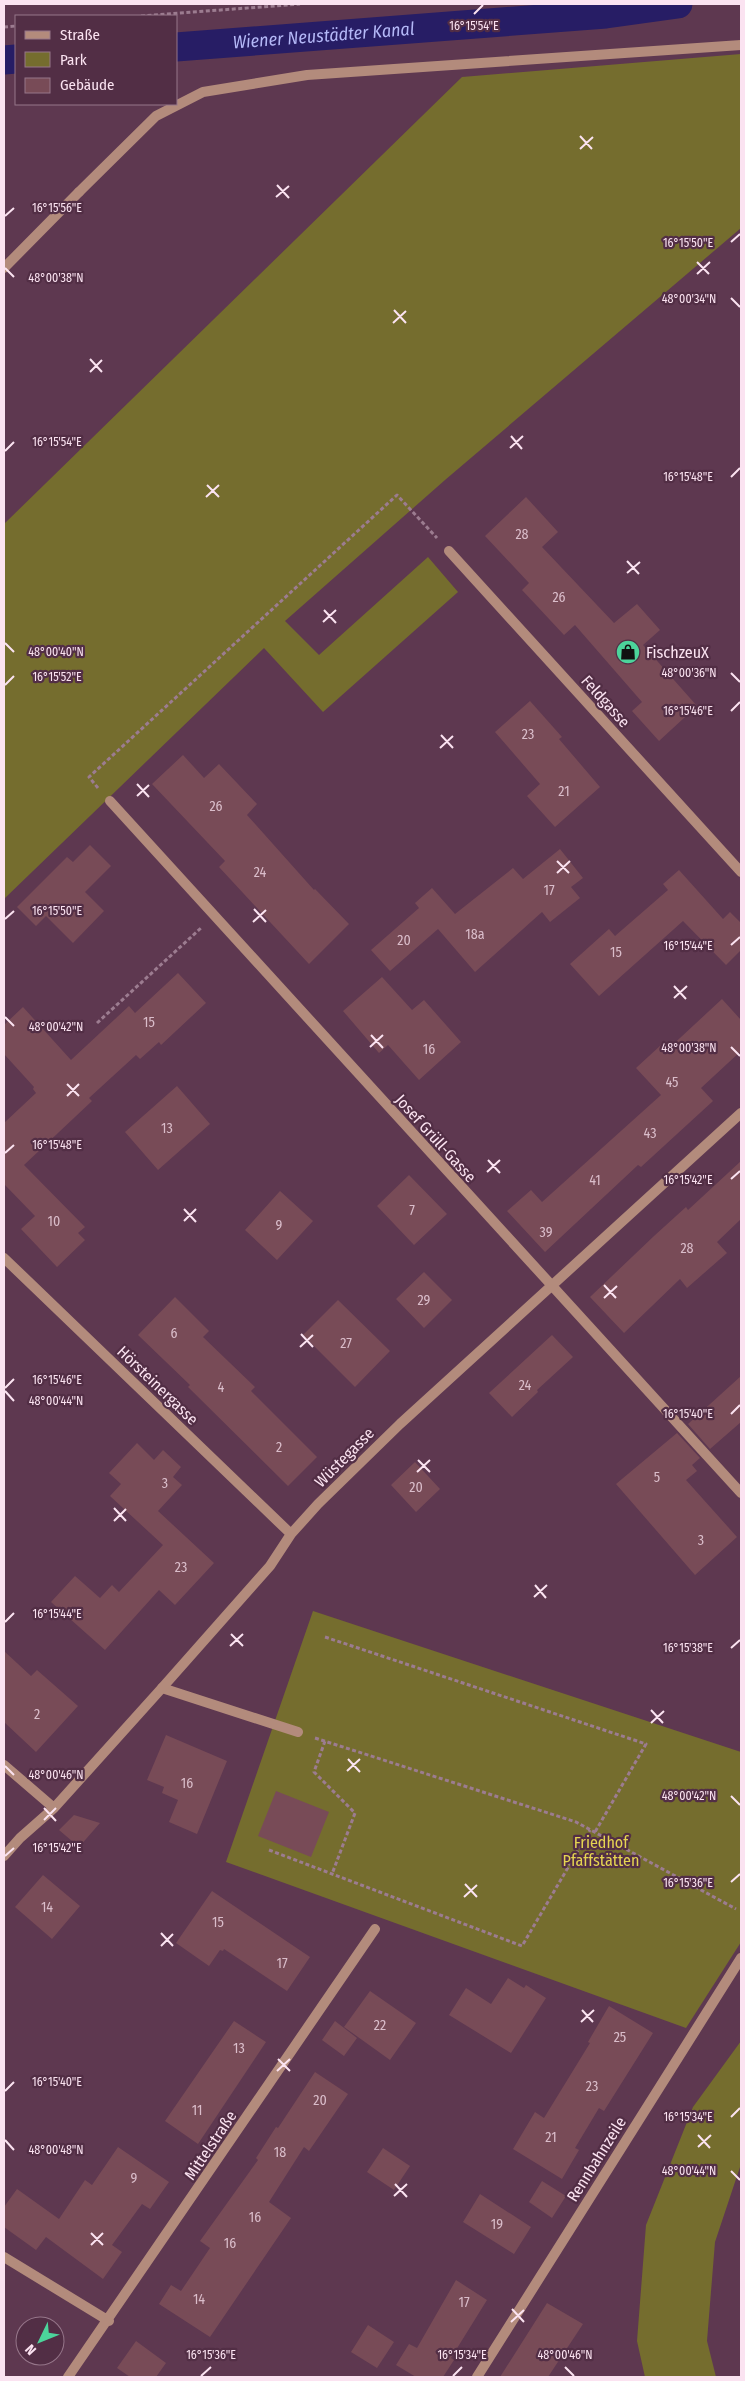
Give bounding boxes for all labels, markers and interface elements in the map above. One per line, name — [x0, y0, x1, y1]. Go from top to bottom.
legend — [15, 15, 178, 105]
water label: Wiener Neustädter Kanal — [232, 18, 416, 54]
text: 16°15'54"E — [449, 19, 499, 33]
text: Straße — [60, 26, 100, 44]
text: Park — [60, 51, 87, 69]
text: Gebäude — [60, 76, 115, 94]
text: 16°15'56"E — [32, 201, 82, 215]
text: 16°15'50"E — [663, 236, 713, 250]
text: 48°00'38"N — [28, 271, 84, 285]
text: 48°00'34"N — [662, 292, 716, 306]
text: 16°15'54"E — [32, 435, 82, 449]
text: 16°15'48"E — [663, 470, 713, 484]
house number: 28 — [515, 526, 529, 543]
house number: 26 — [552, 589, 566, 606]
shop icon: FischzeuX — [615, 639, 641, 665]
place label: FischzeuX — [646, 643, 709, 662]
text: 48°00'40"N — [28, 645, 84, 659]
text: 48°00'36"N — [661, 666, 717, 680]
text: 16°15'52"E — [32, 670, 82, 684]
street label: Feldgasse — [577, 671, 634, 731]
text: 16°15'46"E — [663, 704, 713, 718]
house number: 23 — [522, 726, 534, 743]
house number: 21 — [558, 783, 570, 800]
house number: 26 — [209, 798, 223, 815]
house number: 24 — [254, 864, 267, 881]
house number: 17 — [543, 882, 555, 899]
text: 16°15'50"E — [32, 904, 82, 918]
house number: 18a — [465, 926, 485, 943]
house number: 20 — [397, 932, 411, 949]
text: 16°15'44"E — [663, 939, 713, 953]
house number: 15 — [610, 944, 622, 961]
house number: 15 — [143, 1014, 155, 1031]
text: 48°00'42"N — [29, 1020, 83, 1034]
house number: 16 — [423, 1041, 435, 1058]
text: 48°00'38"N — [661, 1041, 717, 1055]
house number: 45 — [665, 1074, 679, 1091]
street label: Josef Grüll-Gasse — [391, 1090, 480, 1186]
house number: 13 — [161, 1120, 173, 1137]
house number: 43 — [644, 1125, 656, 1142]
text: 16°15'48"E — [32, 1138, 82, 1152]
house number: 41 — [589, 1172, 601, 1189]
text: 16°15'42"E — [663, 1173, 713, 1187]
house number: 7 — [409, 1202, 415, 1219]
house number: 10 — [48, 1213, 60, 1230]
house number: 9 — [276, 1217, 283, 1234]
house number: 39 — [540, 1224, 553, 1241]
house number: 28 — [680, 1240, 694, 1257]
house number: 29 — [418, 1292, 431, 1309]
house number: 6 — [171, 1325, 178, 1342]
house number: 27 — [340, 1335, 352, 1352]
street label: Hörsteinergasse — [113, 1342, 202, 1429]
text: 16°15'46"E — [32, 1373, 82, 1387]
house number: 24 — [519, 1377, 532, 1394]
house number: 4 — [218, 1379, 225, 1396]
text: 48°00'44"N — [29, 1394, 83, 1408]
text: 16°15'40"E — [663, 1407, 713, 1421]
street label: Wüstegasse — [311, 1424, 378, 1491]
house number: 2 — [276, 1439, 282, 1456]
house number: 5 — [654, 1469, 660, 1486]
house number: 3 — [162, 1475, 168, 1492]
house number: 20 — [409, 1479, 423, 1496]
house number: 3 — [698, 1532, 704, 1549]
house number: 23 — [175, 1559, 187, 1576]
text: 16°15'44"E — [32, 1607, 82, 1621]
text: 16°15'38"E — [663, 1641, 713, 1655]
house number: 2 — [34, 1706, 40, 1723]
text: 48°00'46"N — [28, 1768, 84, 1782]
house number: 16 — [181, 1775, 193, 1792]
text: 48°00'42"N — [662, 1789, 716, 1803]
park label: Friedhof Pfaffstätten — [563, 1833, 639, 1870]
text: 16°15'42"E — [32, 1841, 82, 1855]
text: 16°15'36"E — [663, 1876, 713, 1890]
house number: 14 — [41, 1899, 53, 1916]
house number: 15 — [212, 1914, 224, 1931]
house number: 17 — [276, 1955, 288, 1972]
house number: 22 — [374, 2017, 386, 2034]
house number: 25 — [614, 2029, 626, 2046]
house number: 13 — [233, 2040, 245, 2057]
text: 16°15'40"E — [32, 2075, 82, 2089]
house number: 23 — [586, 2078, 598, 2095]
house number: 20 — [313, 2092, 327, 2109]
house number: 11 — [192, 2102, 202, 2119]
street label: Mittelstraße — [180, 2107, 240, 2183]
text: 16°15'34"E — [663, 2110, 713, 2124]
street label: Rennbahnzeile — [563, 2113, 630, 2205]
house number: 21 — [545, 2129, 557, 2146]
text: 48°00'48"N — [28, 2143, 84, 2157]
house number: 18 — [274, 2144, 286, 2161]
text: 48°00'44"N — [662, 2164, 716, 2178]
house number: 9 — [131, 2170, 138, 2187]
house number: 16 — [249, 2209, 261, 2226]
house number: 19 — [491, 2216, 503, 2233]
house number: 16 — [224, 2235, 236, 2252]
house number: 14 — [193, 2291, 205, 2308]
house number: 17 — [458, 2294, 470, 2311]
north arrow — [15, 2316, 65, 2366]
text: N — [22, 2341, 40, 2358]
text: 16°15'36"E — [186, 2348, 236, 2362]
text: 16°15'34"E — [437, 2348, 487, 2362]
text: 48°00'46"N — [537, 2348, 593, 2362]

